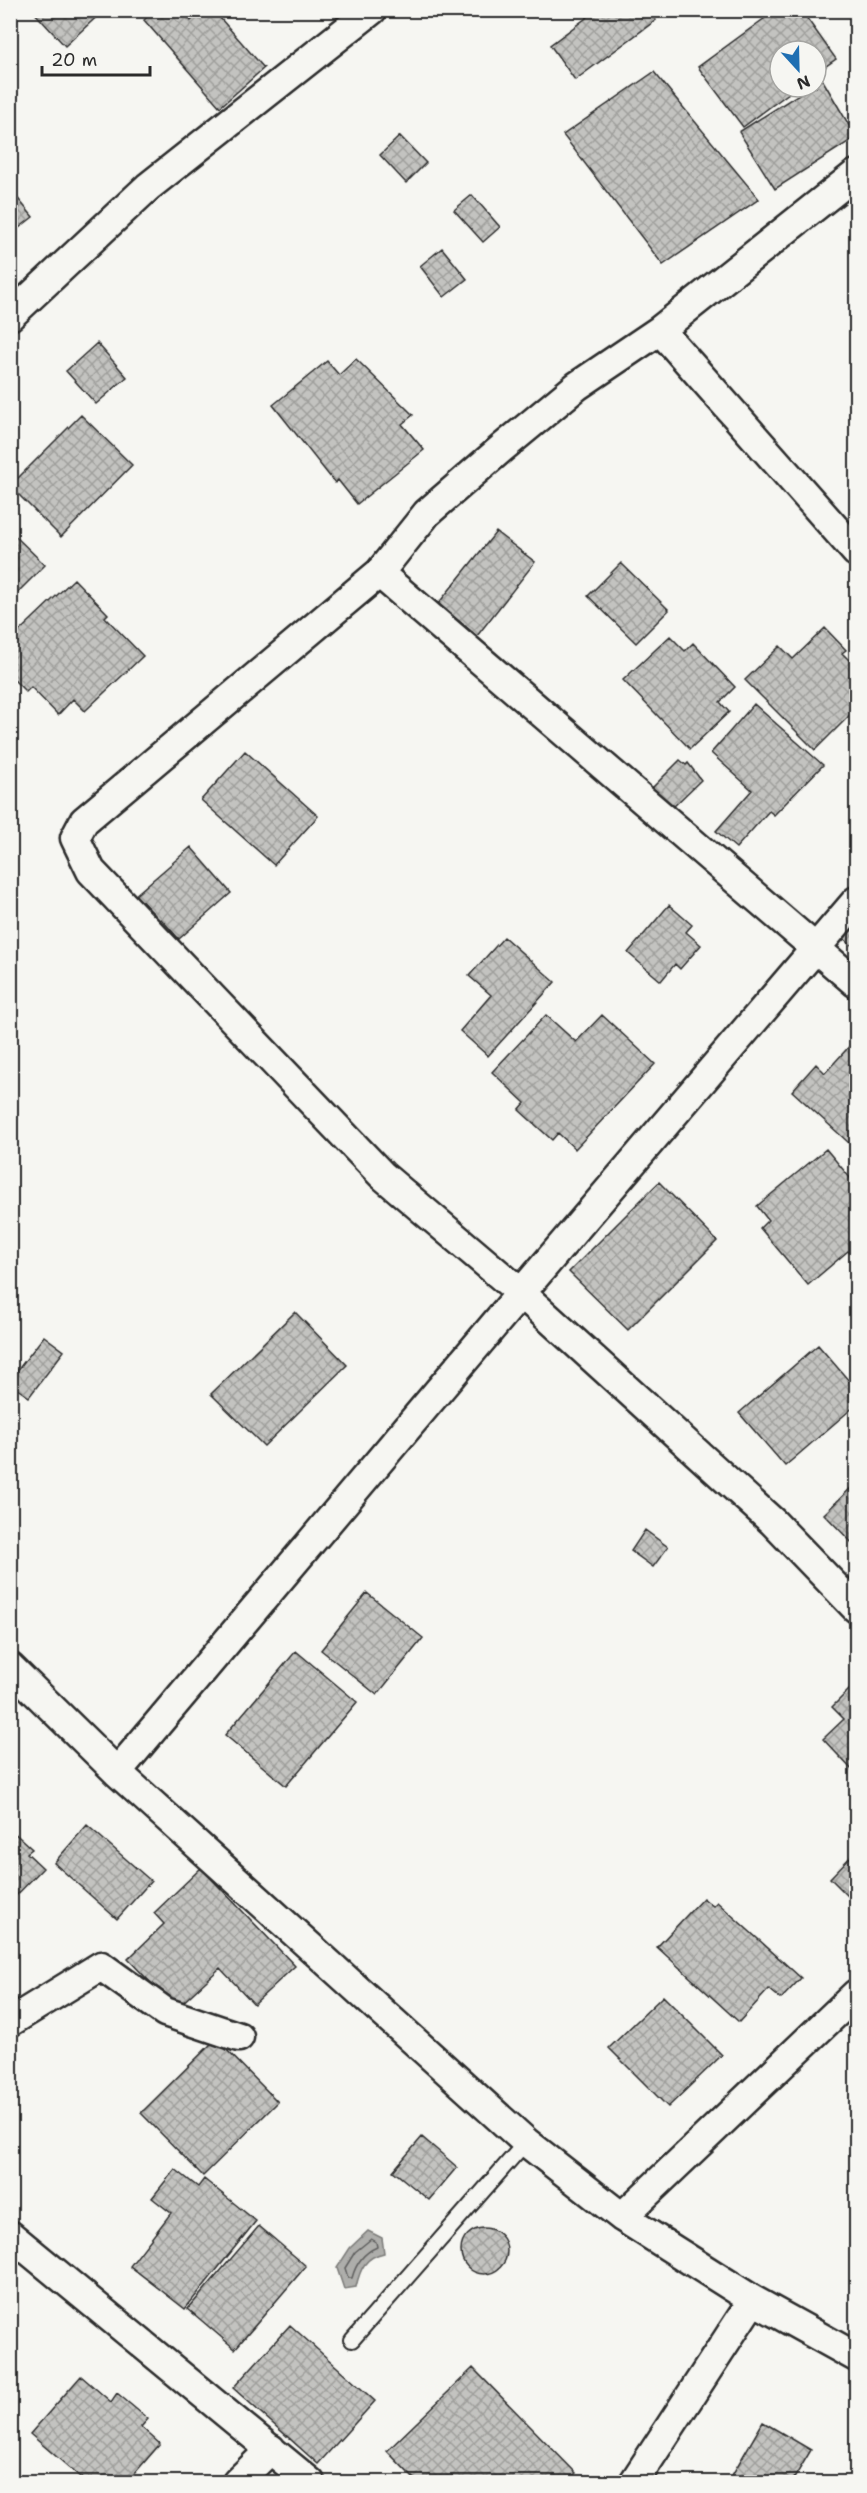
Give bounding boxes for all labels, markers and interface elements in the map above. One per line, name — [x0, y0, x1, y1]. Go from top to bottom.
scale bar — [42, 39, 150, 77]
north arrow — [768, 39, 828, 99]
text: 20 m — [51, 48, 97, 72]
text: N — [794, 70, 813, 95]

